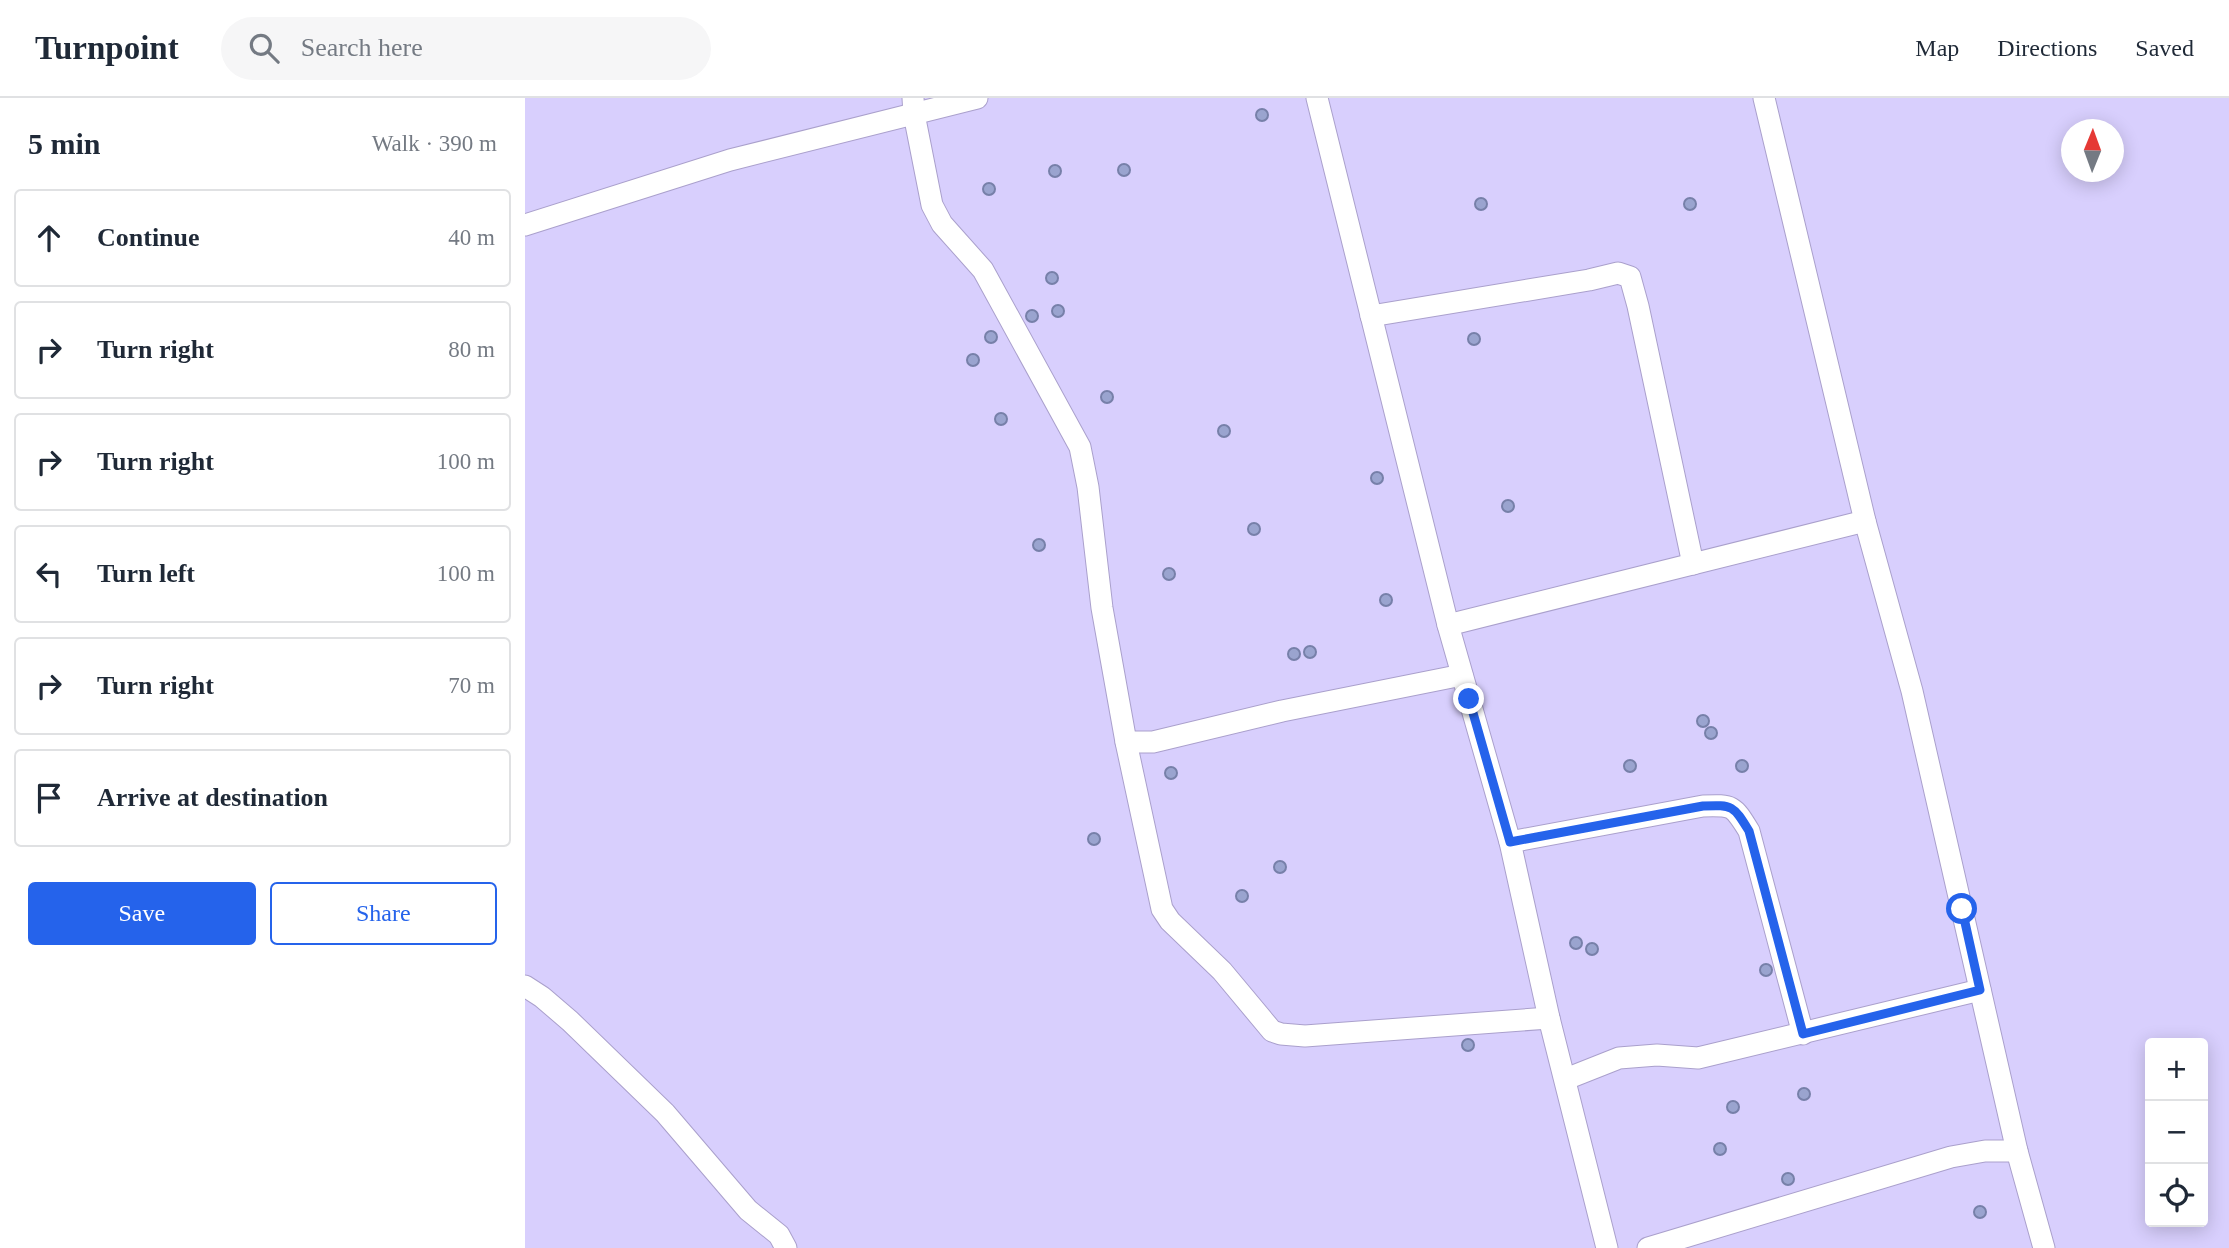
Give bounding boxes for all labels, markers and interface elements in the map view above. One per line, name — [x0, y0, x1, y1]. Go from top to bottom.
search box — [221, 17, 711, 80]
icon: search — [245, 29, 283, 67]
text: Turnpoint — [35, 30, 179, 66]
text: Search here — [301, 33, 423, 62]
text: Map — [1915, 35, 1959, 61]
text: Directions — [1997, 35, 2097, 61]
text: Saved — [2135, 35, 2194, 61]
north arrow — [2061, 119, 2124, 182]
text: 5 min — [28, 127, 101, 160]
text: Walk · 390 m — [372, 131, 497, 156]
icon: ahead — [30, 219, 68, 257]
text: Continue — [97, 223, 200, 252]
text: 40 m — [448, 225, 495, 250]
icon: right — [30, 331, 68, 369]
text: Turn right — [97, 335, 214, 364]
text: 80 m — [448, 337, 495, 362]
icon: right — [30, 443, 68, 481]
text: Turn right — [97, 447, 214, 476]
text: 100 m — [437, 449, 495, 474]
icon: left — [30, 555, 68, 593]
text: Turn left — [97, 559, 195, 588]
text: 100 m — [437, 561, 495, 586]
icon: right — [30, 667, 68, 705]
text: Turn right — [97, 671, 214, 700]
text: 70 m — [448, 673, 495, 698]
route end — [1453, 683, 1484, 714]
icon: arrive — [30, 779, 68, 817]
text: Arrive at destination — [97, 783, 328, 812]
button: Save — [28, 882, 256, 945]
button: Share — [270, 882, 497, 945]
route start — [1946, 893, 1977, 924]
map controls — [2145, 1038, 2208, 1227]
button: + — [2145, 1038, 2208, 1101]
button: − — [2145, 1101, 2208, 1164]
button: locate — [2145, 1164, 2208, 1227]

